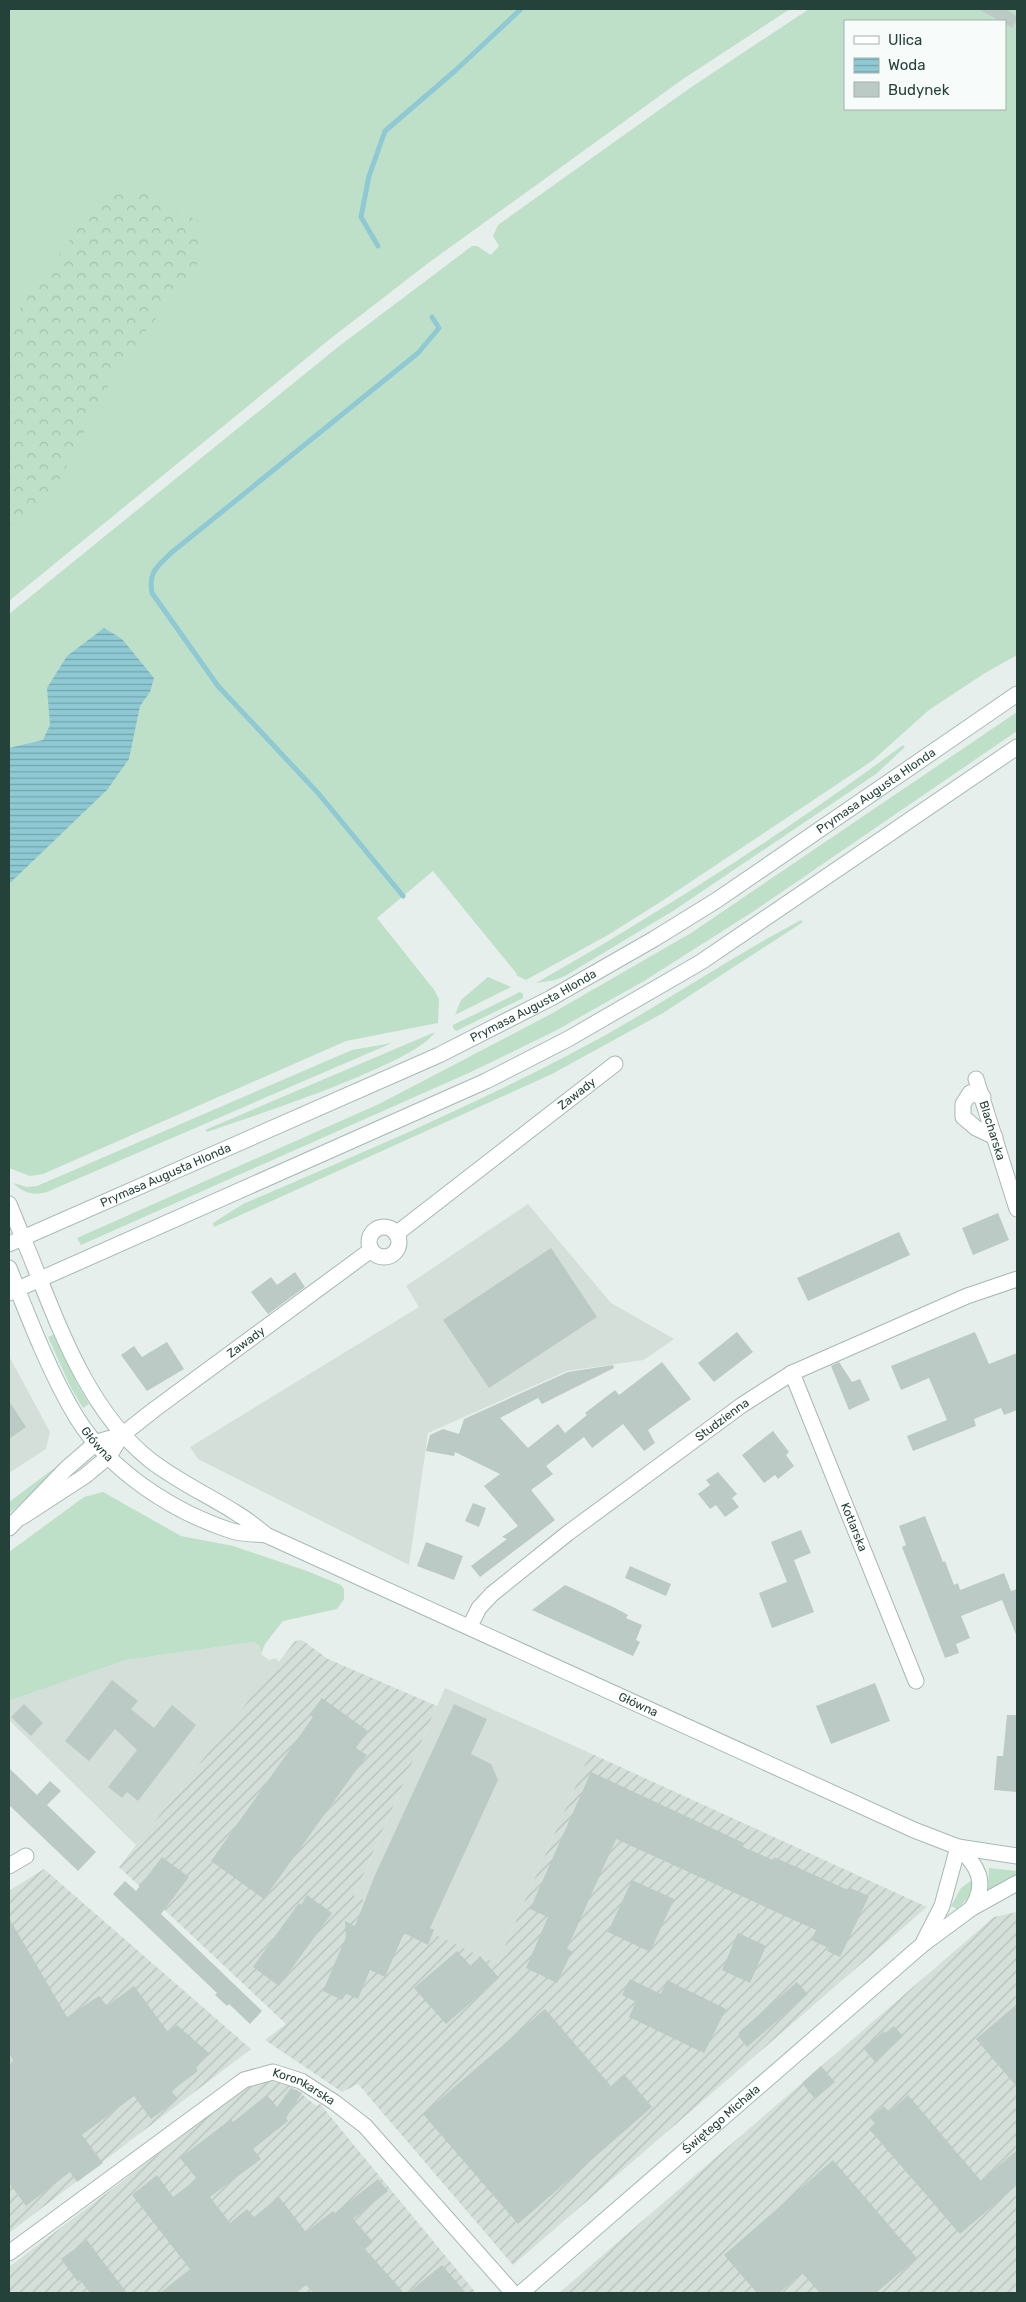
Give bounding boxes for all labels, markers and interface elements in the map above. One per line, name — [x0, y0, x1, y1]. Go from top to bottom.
legend — [844, 20, 1006, 110]
text: Ulica — [888, 31, 922, 49]
text: Woda — [888, 56, 926, 74]
text: Budynek — [888, 81, 950, 99]
street label: Prymasa Augusta Hlonda — [814, 745, 938, 837]
street label: Prymasa Augusta Hlonda — [468, 967, 599, 1045]
street label: Zawady — [555, 1074, 599, 1112]
street label: Blacharska — [976, 1099, 1008, 1162]
street label: Prymasa Augusta Hlonda — [98, 1140, 233, 1210]
street label: Zawady — [224, 1323, 268, 1361]
street label: Studzienna — [692, 1395, 752, 1444]
street label: Główna — [78, 1424, 116, 1465]
street label: Kotlarska — [838, 1501, 870, 1553]
street label: Główna — [616, 1689, 660, 1719]
street label: Koronkarska — [271, 2065, 338, 2108]
street label: Świętego Michała — [680, 2082, 763, 2157]

